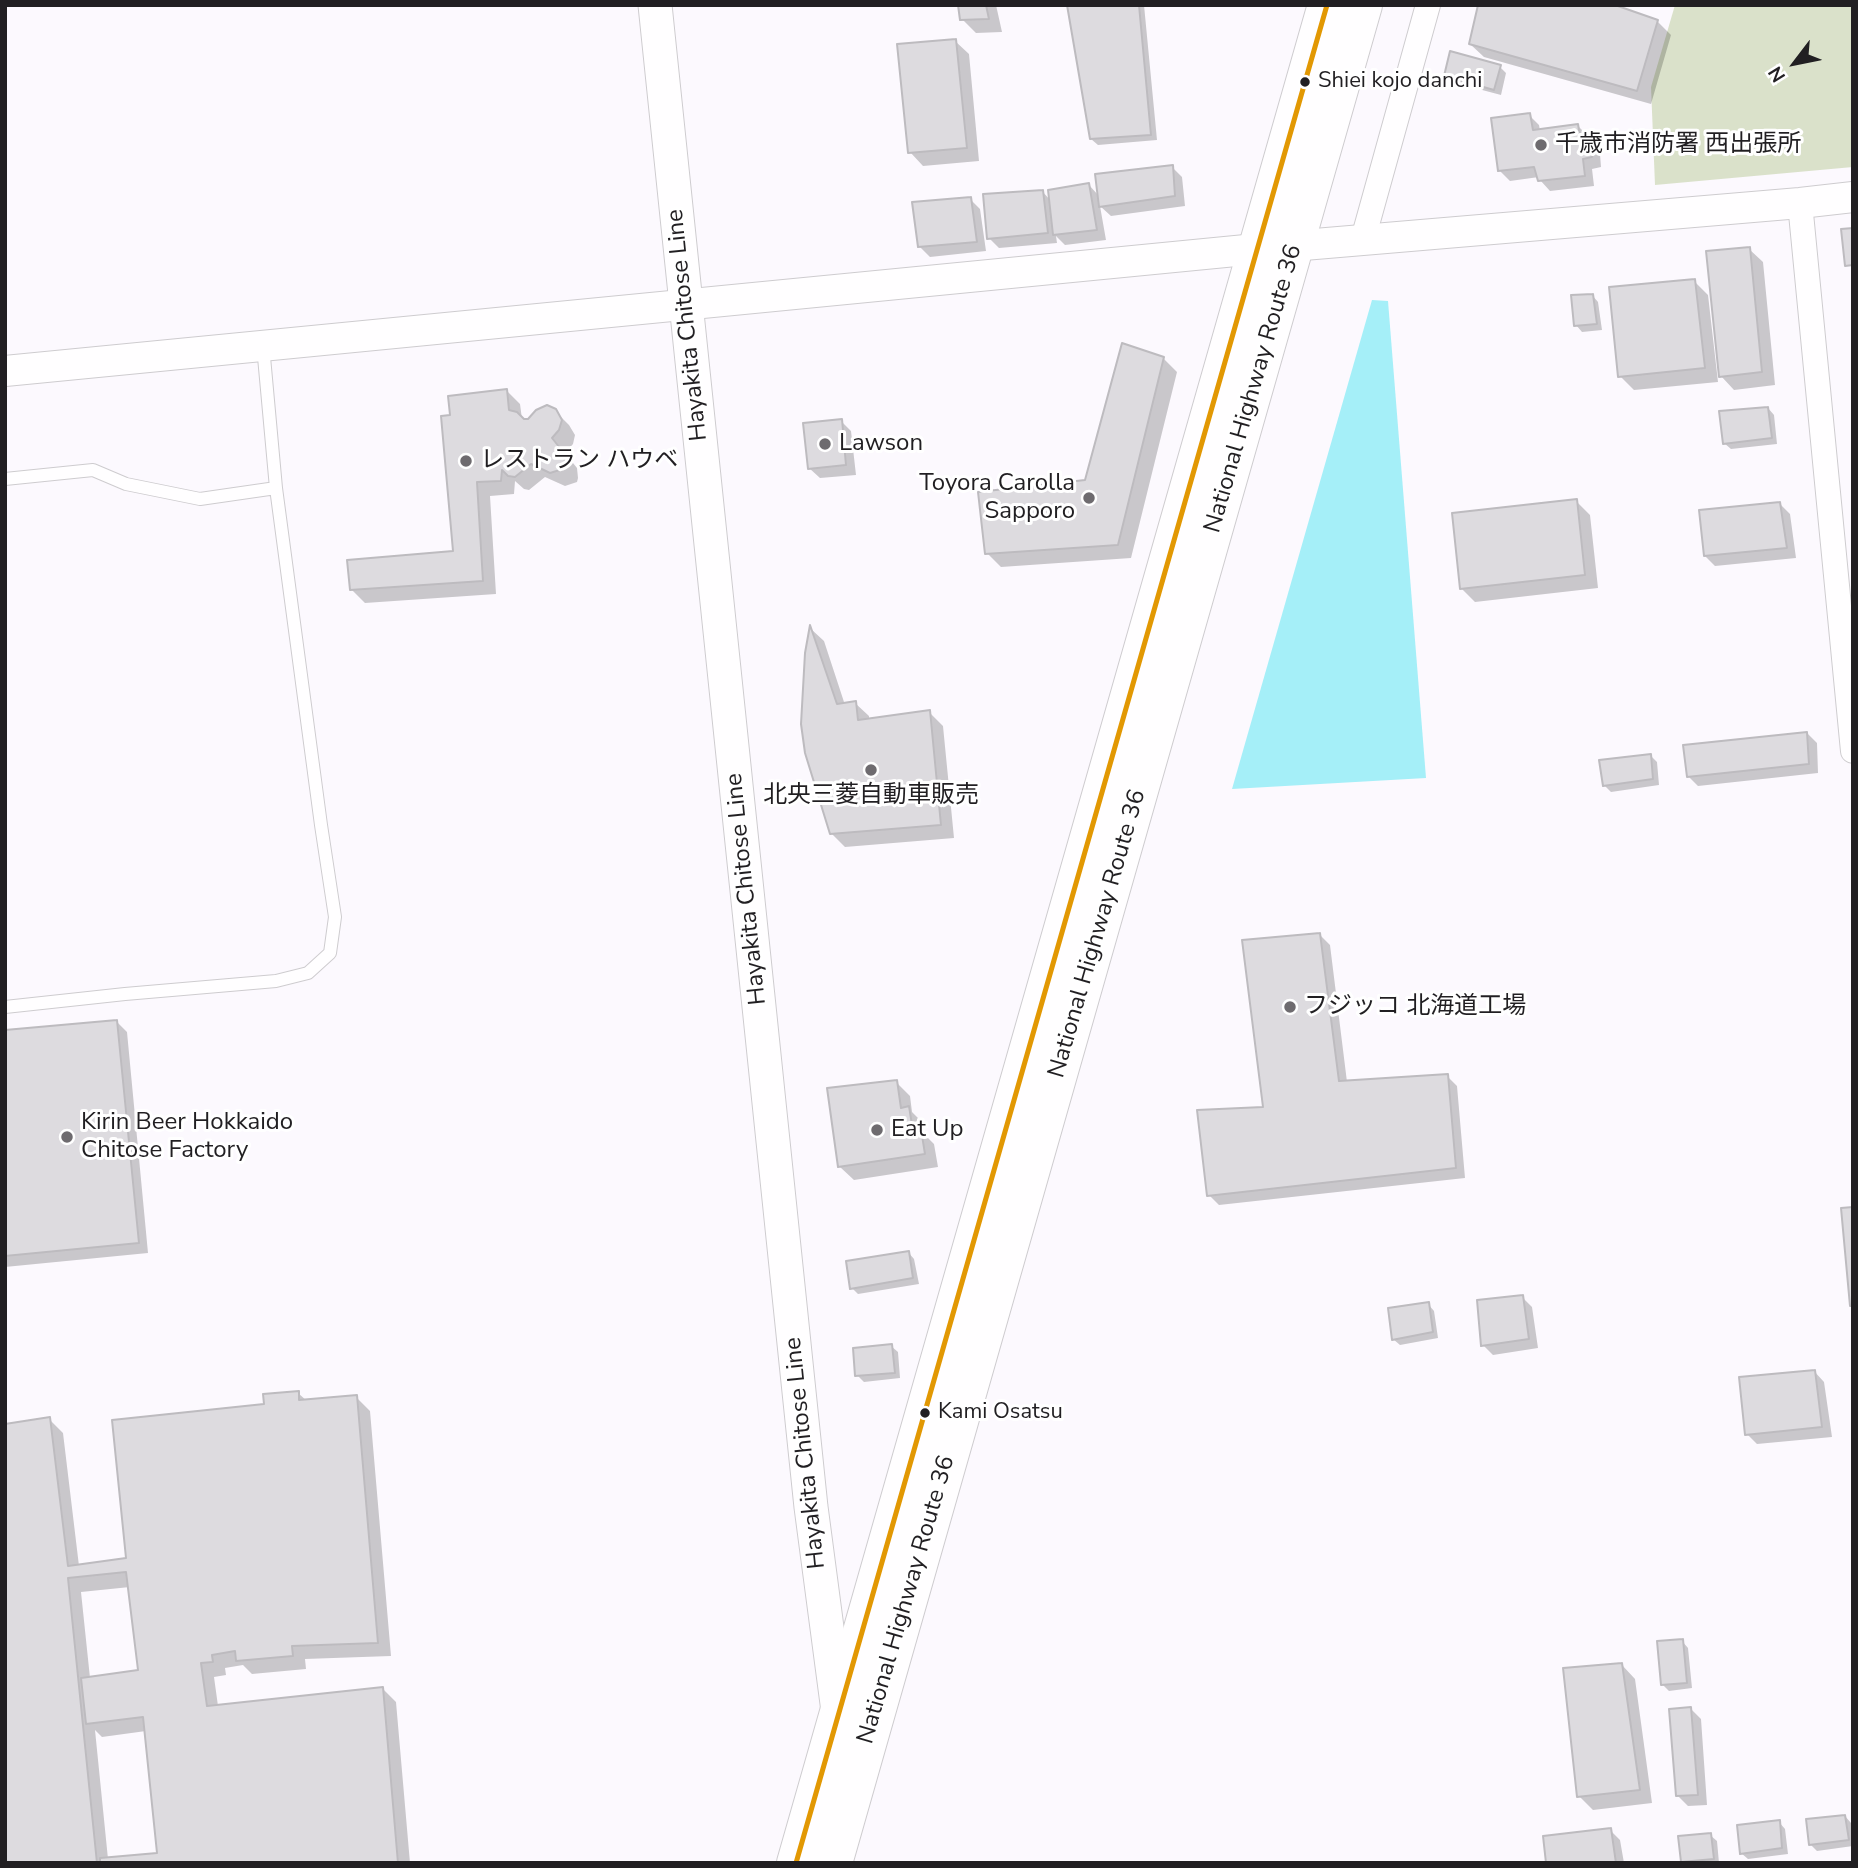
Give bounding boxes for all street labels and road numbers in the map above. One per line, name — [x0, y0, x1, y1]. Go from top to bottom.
street label: Hayakita Chitose Line — [662, 208, 714, 442]
street label: National Highway Route 36 — [1199, 242, 1309, 536]
street label: Hayakita Chitose Line — [721, 772, 773, 1006]
street label: National Highway Route 36 — [1043, 787, 1153, 1081]
street label: Hayakita Chitose Line — [780, 1336, 832, 1570]
street label: National Highway Route 36 — [852, 1453, 962, 1747]

